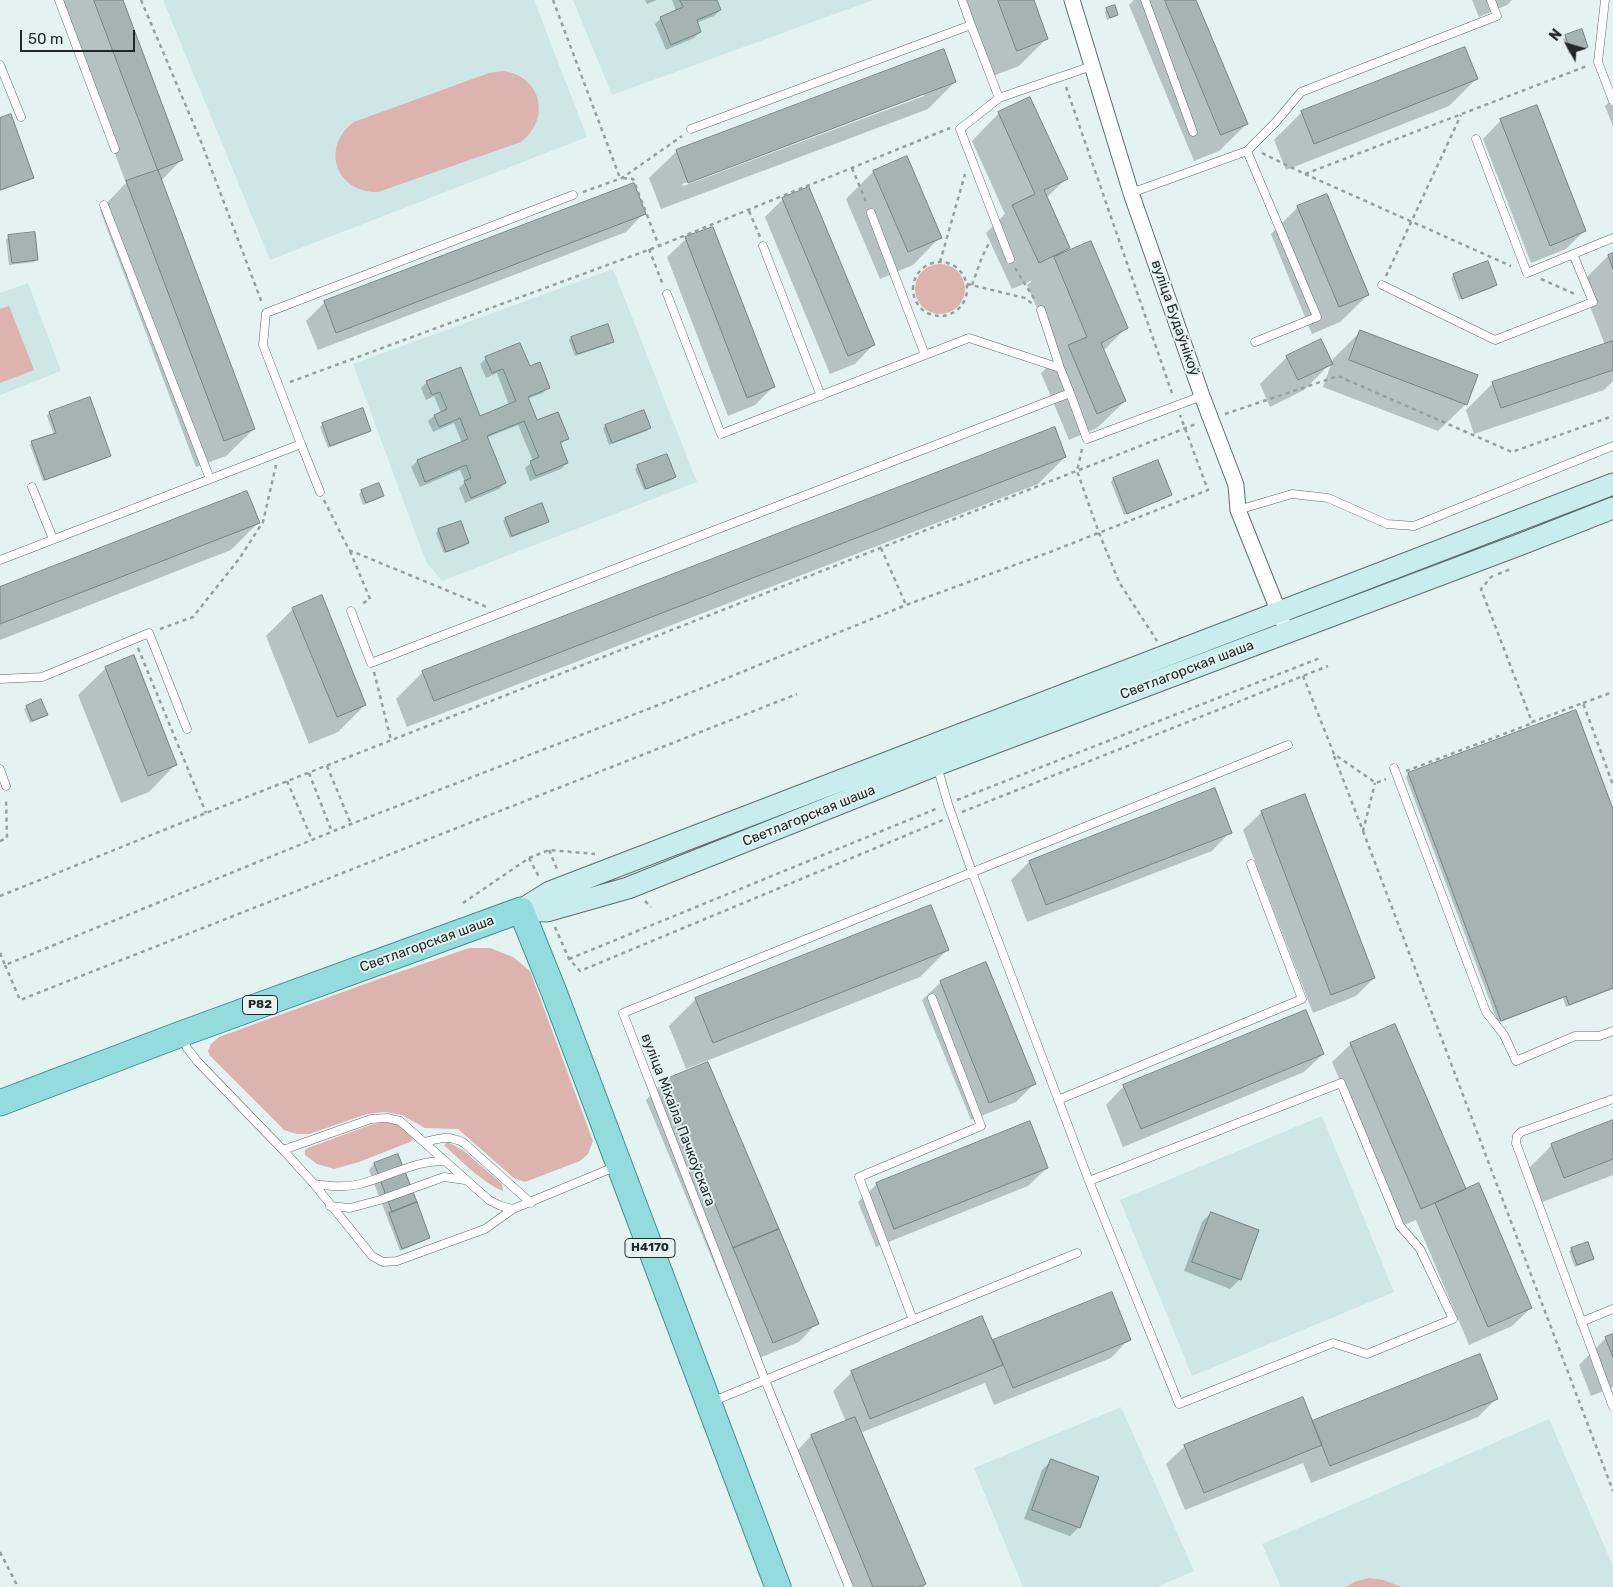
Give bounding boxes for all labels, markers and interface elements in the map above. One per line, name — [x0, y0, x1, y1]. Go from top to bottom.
scale bar — [22, 20, 138, 52]
north arrow — [1543, 20, 1593, 70]
text: N — [1546, 26, 1566, 45]
text: 50 m — [28, 30, 63, 48]
street label: вуліца Будаўнікоў — [1147, 258, 1203, 378]
street label: Светлагорская шаша — [1118, 637, 1256, 703]
street label: Светлагорская шаша — [740, 782, 878, 850]
street label: Светлагорская шаша — [358, 912, 496, 976]
road number: Р82 — [242, 996, 278, 1014]
street label: вуліца Міхаіла Пачкоўскага — [637, 1031, 719, 1209]
road number: Н4170 — [625, 1238, 675, 1258]

